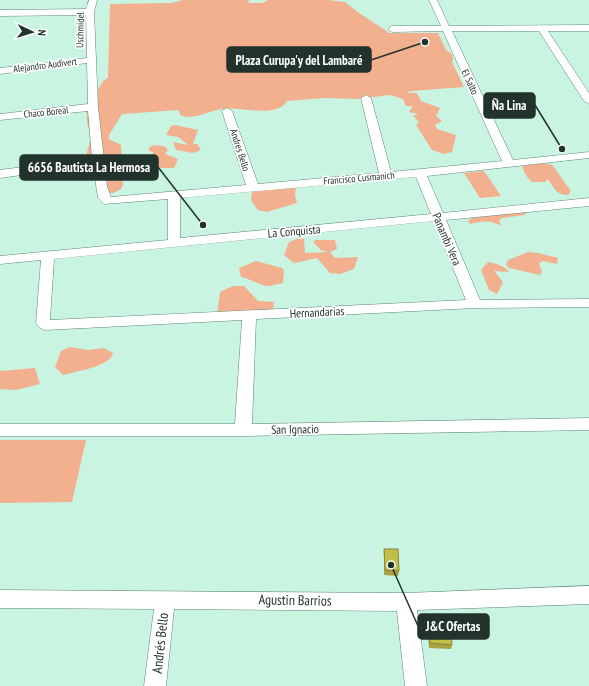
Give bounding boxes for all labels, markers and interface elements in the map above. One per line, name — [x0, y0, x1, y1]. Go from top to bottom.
street label: Uschmidel — [73, 11, 87, 48]
north arrow — [12, 12, 52, 52]
text: N — [35, 29, 49, 36]
callout: Plaza Curupa'y del Lambaré — [227, 47, 371, 72]
text: Plaza Curupa'y del Lambaré — [236, 52, 363, 69]
street label: Alejandro Audivert — [12, 55, 78, 75]
street label: El Salto — [459, 67, 481, 97]
callout: Ña Lina — [484, 93, 535, 118]
text: Ña Lina — [492, 97, 526, 114]
street label: Chaco Boreal — [23, 103, 70, 121]
street label: Andres Bello — [227, 127, 253, 173]
callout: 6656 Bautista La Hermosa — [20, 155, 158, 180]
text: 6656 Bautista La Hermosa — [28, 159, 150, 176]
street label: Francisco Cusmanich — [323, 168, 395, 188]
street label: Panambi Vera — [429, 210, 465, 268]
street label: La Conquista — [267, 221, 321, 241]
street label: Hernandarias — [289, 303, 345, 321]
street label: San Ignacio — [271, 421, 319, 437]
street label: Agustin Barrios — [258, 590, 332, 610]
street label: Andrés Bello — [148, 612, 172, 674]
callout: J&C Ofertas — [418, 614, 489, 639]
text: J&C Ofertas — [425, 618, 481, 635]

